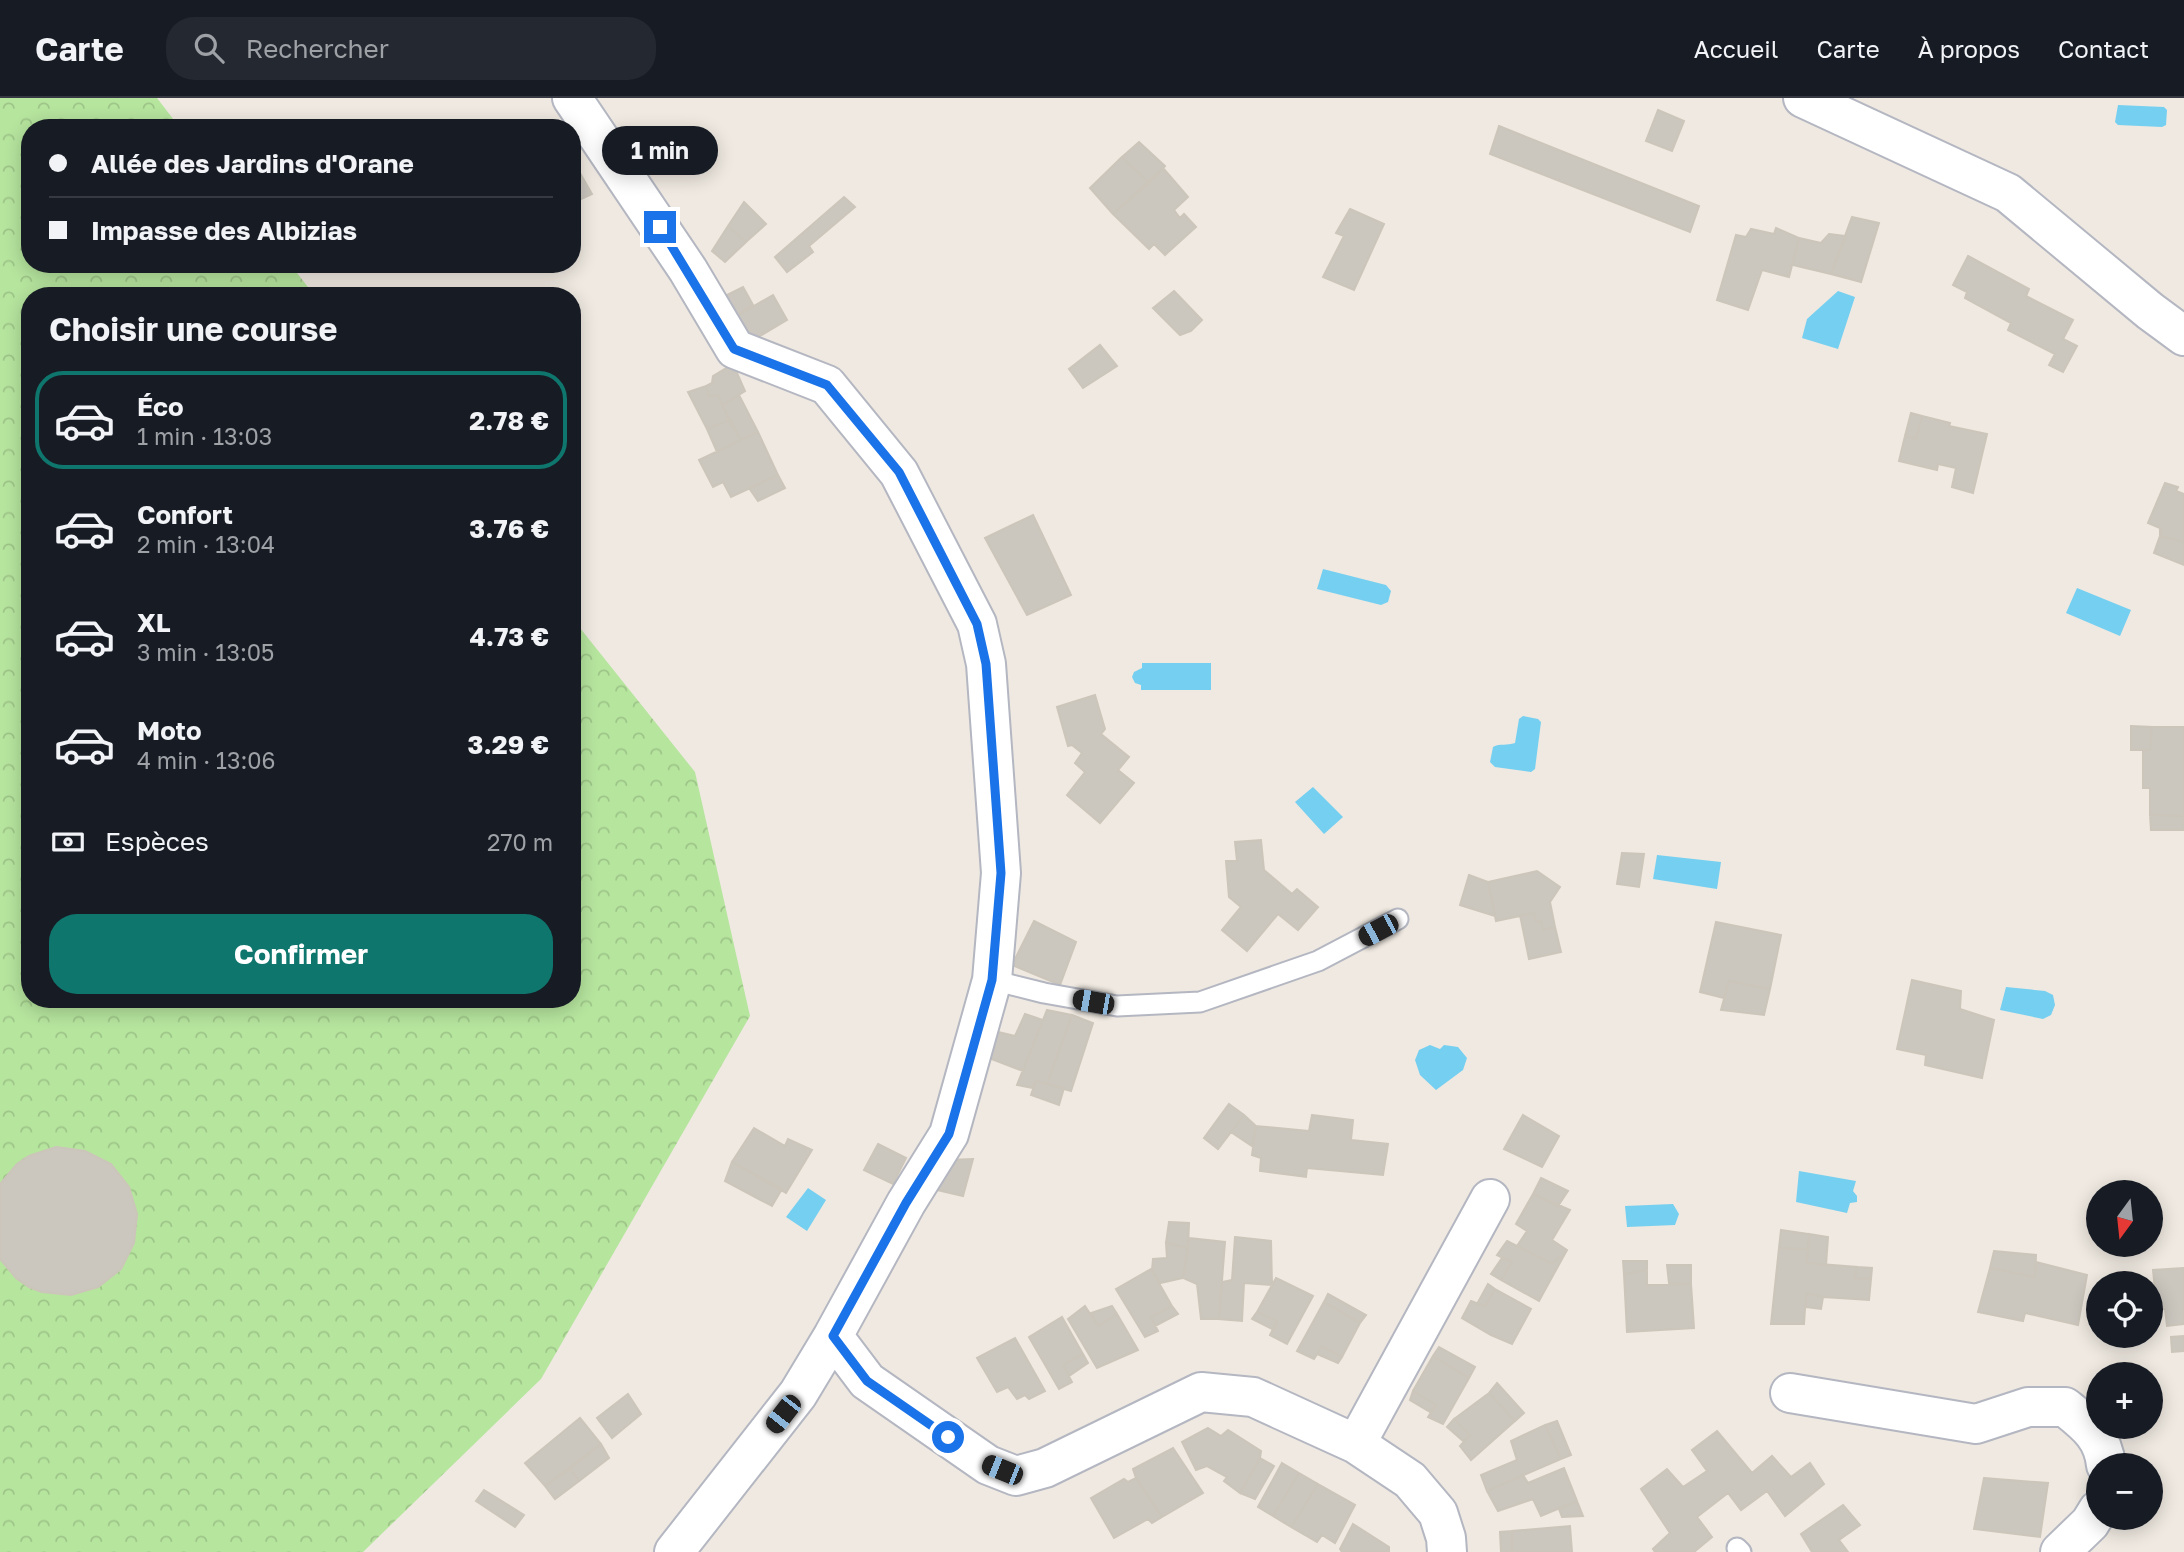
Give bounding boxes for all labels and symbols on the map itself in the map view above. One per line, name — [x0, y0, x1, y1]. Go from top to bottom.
callout: 1 min — [602, 125, 718, 174]
route end — [644, 211, 676, 243]
car — [1355, 911, 1402, 949]
car — [1071, 988, 1116, 1016]
north arrow — [2086, 1180, 2163, 1256]
car — [762, 1391, 805, 1437]
route start — [932, 1421, 964, 1453]
car — [979, 1452, 1026, 1488]

